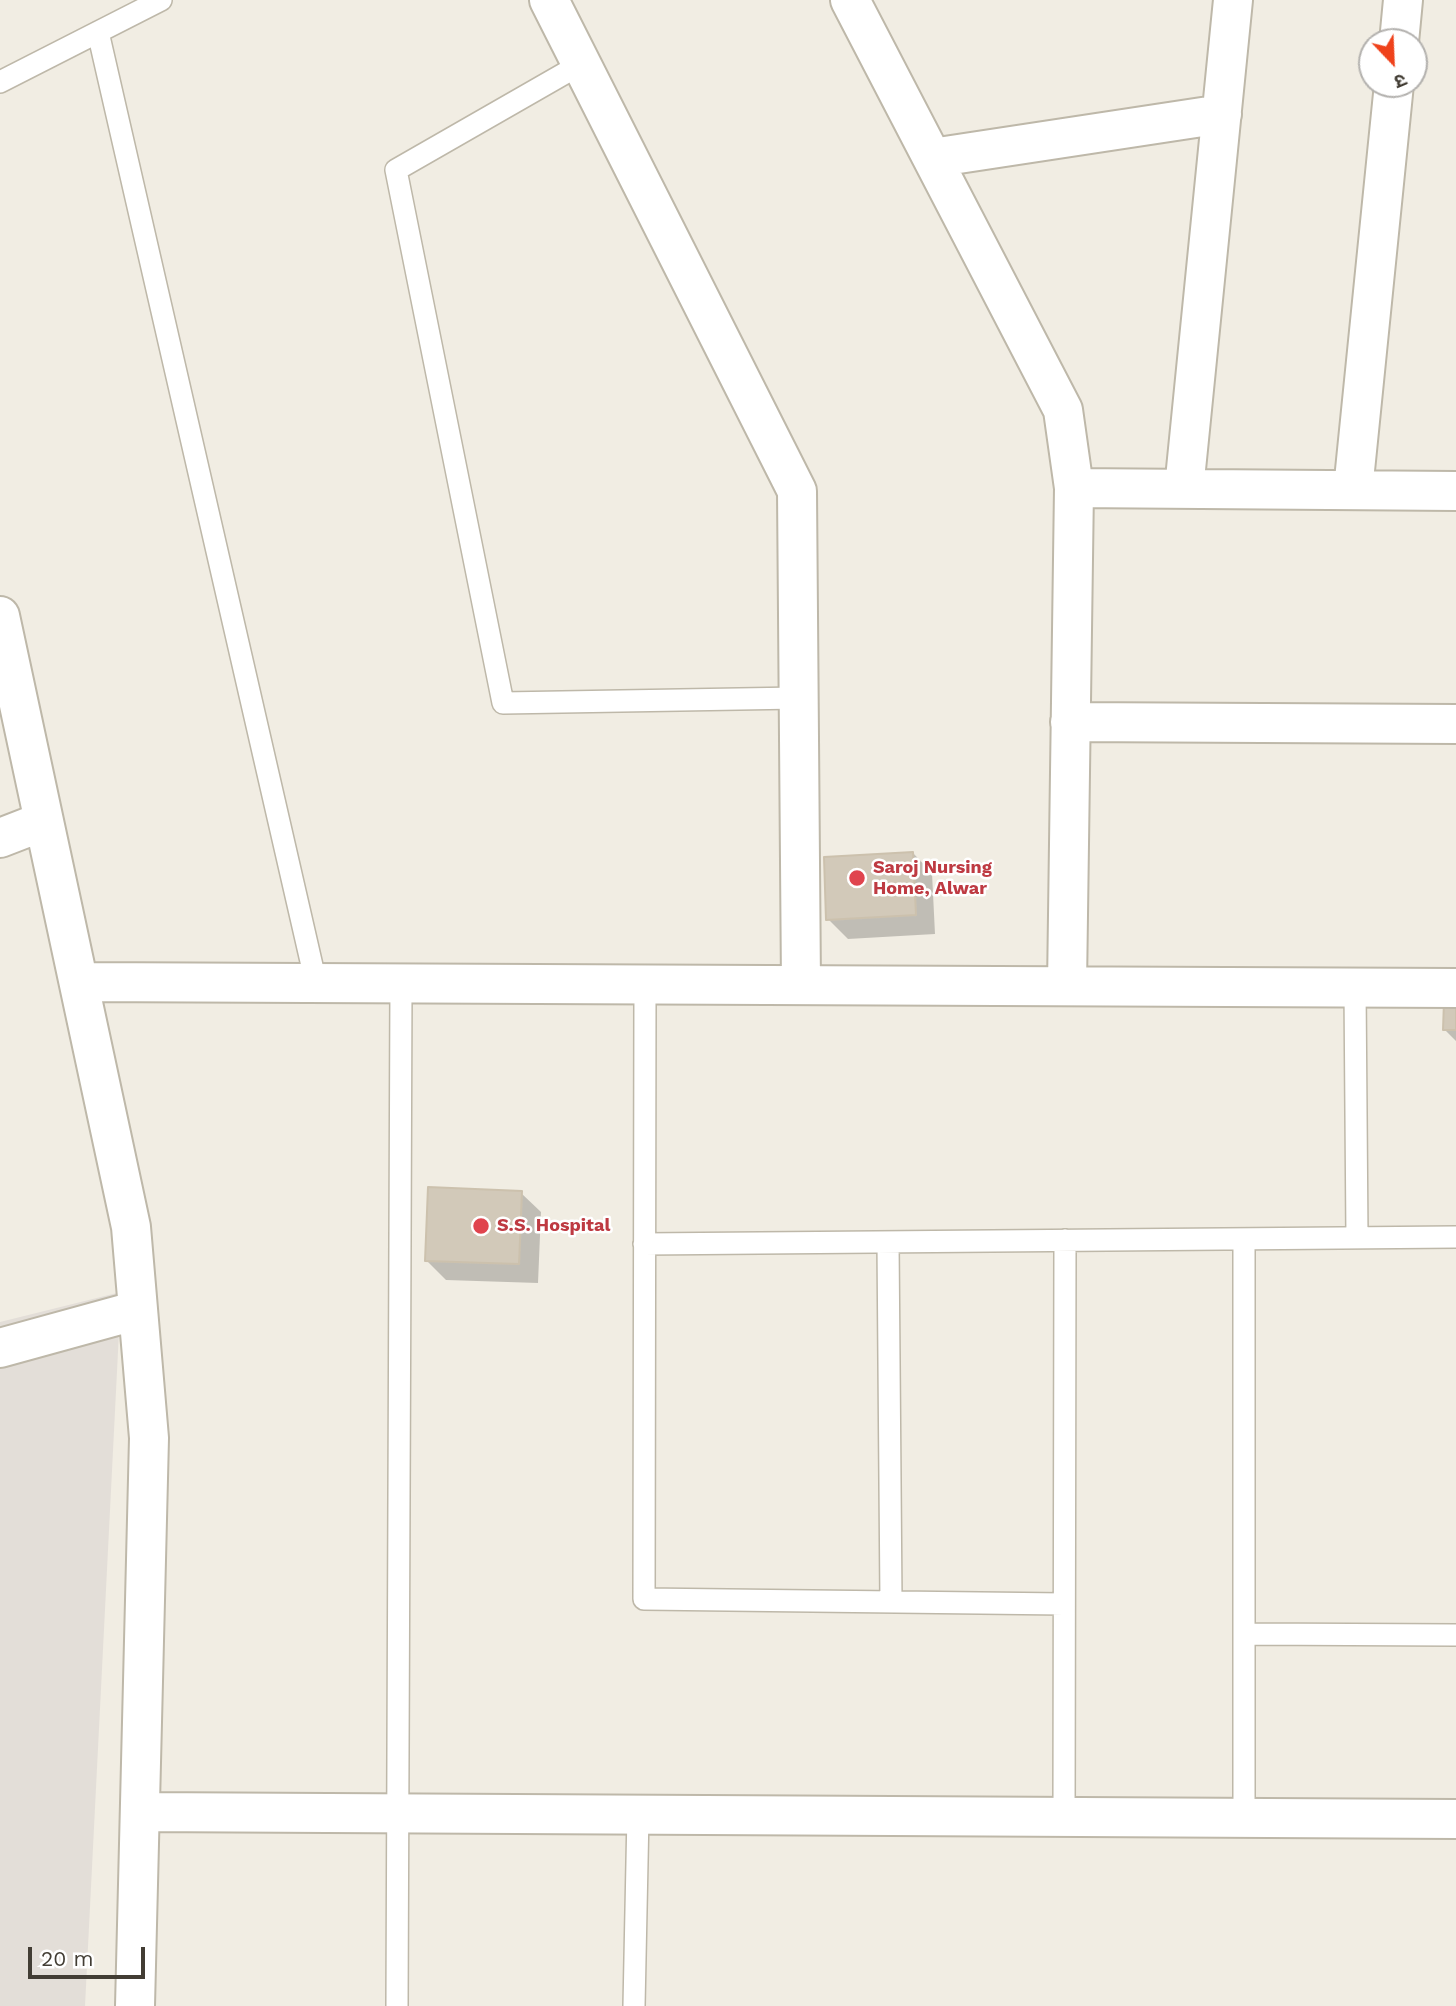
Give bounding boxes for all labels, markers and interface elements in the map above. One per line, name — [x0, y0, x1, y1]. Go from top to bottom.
north arrow — [1358, 28, 1428, 98]
text: उ — [1391, 68, 1410, 94]
place label: Saroj Nursing Home, Alwar — [873, 857, 992, 900]
marker: Saroj Nursing Home, Alwar — [847, 868, 867, 888]
place label: S.S. Hospital — [497, 1215, 610, 1237]
marker: S.S. Hospital — [471, 1216, 491, 1236]
scale bar — [32, 1932, 149, 1976]
text: 20 m — [41, 1946, 93, 1971]

